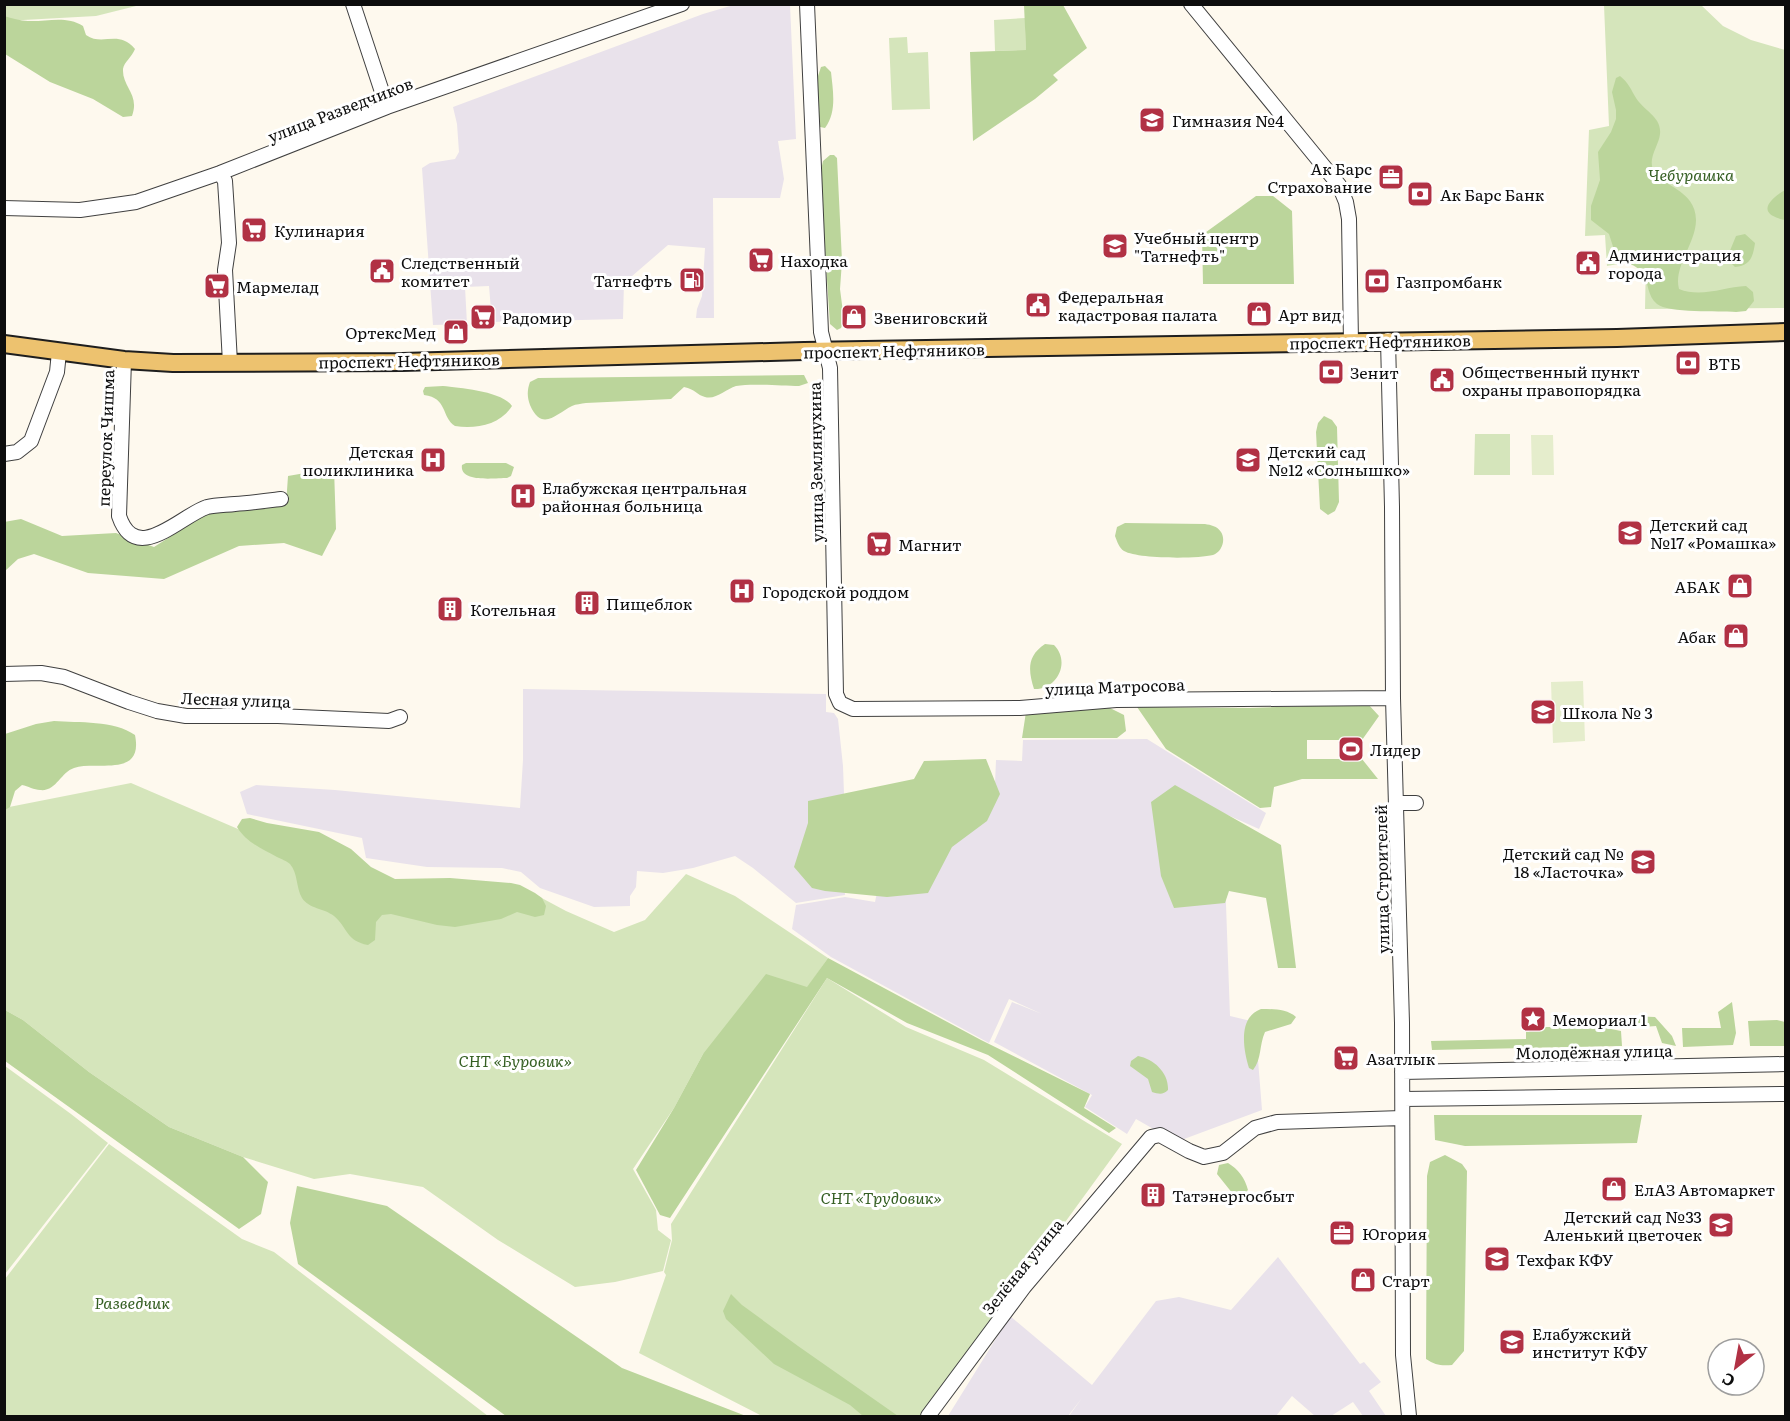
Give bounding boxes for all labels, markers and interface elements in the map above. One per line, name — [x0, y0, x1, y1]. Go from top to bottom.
street label: улица Разведчиков — [264, 70, 416, 148]
school or university icon: Гимназия №4 — [1137, 105, 1167, 135]
place label: Гимназия №4 — [1172, 108, 1284, 132]
place label: Ак Барс Страхование — [1268, 156, 1372, 198]
office icon: Ак Барс Страхование — [1376, 162, 1406, 192]
park label: Чебурашка — [1648, 162, 1735, 186]
bank icon: Ак Барс Банк — [1405, 179, 1435, 209]
place label: Ак Барс Банк — [1440, 182, 1545, 206]
supermarket icon: Кулинария — [239, 215, 269, 245]
place label: Кулинария — [274, 218, 365, 242]
place label: Учебный центр "Татнефть" — [1134, 225, 1259, 267]
school or university icon: Учебный центр "Татнефть" — [1100, 231, 1130, 261]
place label: Администрация города — [1608, 242, 1741, 284]
supermarket icon: Находка — [746, 245, 776, 275]
place label: Находка — [780, 248, 848, 272]
public building icon: Администрация города — [1573, 248, 1603, 278]
place label: Следственный комитет — [401, 250, 520, 292]
public building icon: Следственный комитет — [367, 256, 397, 286]
fuel station icon: Татнефть — [677, 265, 707, 295]
bank icon: Газпромбанк — [1362, 266, 1392, 296]
place label: Татнефть — [593, 268, 672, 292]
place label: Газпромбанк — [1396, 269, 1502, 293]
supermarket icon: Мармелад — [202, 271, 232, 301]
place label: Мармелад — [236, 274, 319, 298]
place label: Федеральная кадастровая палата — [1058, 284, 1218, 326]
public building icon: Федеральная кадастровая палата — [1023, 290, 1053, 320]
shop icon: Арт вид — [1244, 299, 1274, 329]
supermarket icon: Радомир — [468, 302, 498, 332]
shop icon: Звениговский — [839, 302, 869, 332]
place label: Арт вид — [1278, 302, 1341, 326]
place label: Радомир — [502, 305, 572, 329]
place label: Звениговский — [874, 305, 988, 329]
shop icon: ОртексМед — [441, 317, 471, 347]
place label: ОртексМед — [345, 320, 436, 344]
street label: проспект Нефтяников — [1289, 327, 1471, 355]
street label: проспект Нефтяников — [803, 336, 985, 364]
street label: проспект Нефтяников — [318, 346, 500, 374]
bank icon: ВТБ — [1673, 348, 1703, 378]
place label: ВТБ — [1708, 351, 1741, 375]
bank icon: Зенит — [1316, 357, 1346, 387]
place label: Общественный пункт охраны правопорядка — [1462, 359, 1641, 401]
place label: Зенит — [1350, 360, 1399, 384]
public building icon: Общественный пункт охраны правопорядка — [1427, 365, 1457, 395]
street label: переулок Чишма — [91, 368, 119, 507]
street label: улица Землянухина — [802, 381, 828, 543]
place label: Детская поликлиника — [303, 439, 414, 481]
place label: Детский сад №12 «Солнышко» — [1268, 439, 1410, 481]
hospital icon: Детская поликлиника — [418, 445, 448, 475]
school or university icon: Детский сад №12 «Солнышко» — [1233, 445, 1263, 475]
place label: Елабужская центральная районная больница — [542, 475, 747, 517]
hospital icon: Елабужская центральная районная больница — [508, 481, 538, 511]
place label: Детский сад №17 «Ромашка» — [1650, 512, 1777, 554]
school or university icon: Детский сад №17 «Ромашка» — [1615, 518, 1645, 548]
supermarket icon: Магнит — [864, 529, 894, 559]
place label: Магнит — [898, 532, 962, 556]
shop icon: АБАК — [1725, 571, 1755, 601]
place label: АБАК — [1674, 574, 1720, 598]
hospital icon: Городской роддом — [727, 576, 757, 606]
place label: Городской роддом — [762, 579, 909, 603]
building icon: Пищеблок — [572, 588, 602, 618]
place label: Пищеблок — [606, 591, 693, 615]
building icon: Котельная — [435, 594, 465, 624]
place label: Котельная — [470, 597, 556, 621]
shop icon: Абак — [1721, 621, 1751, 651]
place label: Абак — [1677, 624, 1717, 648]
street label: улица Матросова — [1045, 672, 1186, 700]
street label: Лесная улица — [181, 685, 292, 713]
school or university icon: Школа № 3 — [1528, 697, 1558, 727]
place label: Школа № 3 — [1562, 700, 1653, 724]
sports icon: Лидер — [1336, 734, 1366, 764]
place label: Лидер — [1370, 737, 1421, 761]
street label: улица Строителей — [1368, 804, 1394, 954]
place label: Детский сад № 18 «Ласточка» — [1503, 841, 1624, 883]
school or university icon: Детский сад № 18 «Ласточка» — [1628, 847, 1658, 877]
place icon: Мемориал 1 — [1518, 1004, 1548, 1034]
place label: Мемориал 1 — [1552, 1007, 1648, 1031]
street label: Молодёжная улица — [1515, 1038, 1673, 1064]
supermarket icon: Азатлык — [1331, 1043, 1361, 1073]
place label: Азатлык — [1366, 1046, 1436, 1070]
park label: СНТ «Буровик» — [459, 1048, 572, 1072]
shop icon: ЕлАЗ Автомаркет — [1599, 1174, 1629, 1204]
place label: ЕлАЗ Автомаркет — [1634, 1177, 1775, 1201]
building icon: Татэнергосбыт — [1138, 1180, 1168, 1210]
place label: Татэнергосбыт — [1172, 1183, 1295, 1207]
park label: СНТ «Трудовик» — [821, 1185, 941, 1209]
place label: Детский сад №33 Аленький цветочек — [1543, 1204, 1703, 1246]
school or university icon: Детский сад №33 Аленький цветочек — [1706, 1210, 1736, 1240]
street label: Зелёная улица — [976, 1213, 1068, 1319]
office icon: Югория — [1327, 1218, 1357, 1248]
place label: Югория — [1362, 1221, 1427, 1245]
school or university icon: Техфак КФУ — [1482, 1244, 1512, 1274]
place label: Техфак КФУ — [1516, 1247, 1613, 1271]
shop icon: Старт — [1348, 1265, 1378, 1295]
place label: Старт — [1382, 1268, 1430, 1292]
park label: Разведчик — [94, 1290, 170, 1314]
place label: Елабужский институт КФУ — [1532, 1321, 1648, 1363]
school or university icon: Елабужский институт КФУ — [1497, 1327, 1527, 1357]
north arrow — [1706, 1337, 1766, 1397]
text: С — [1717, 1367, 1739, 1394]

